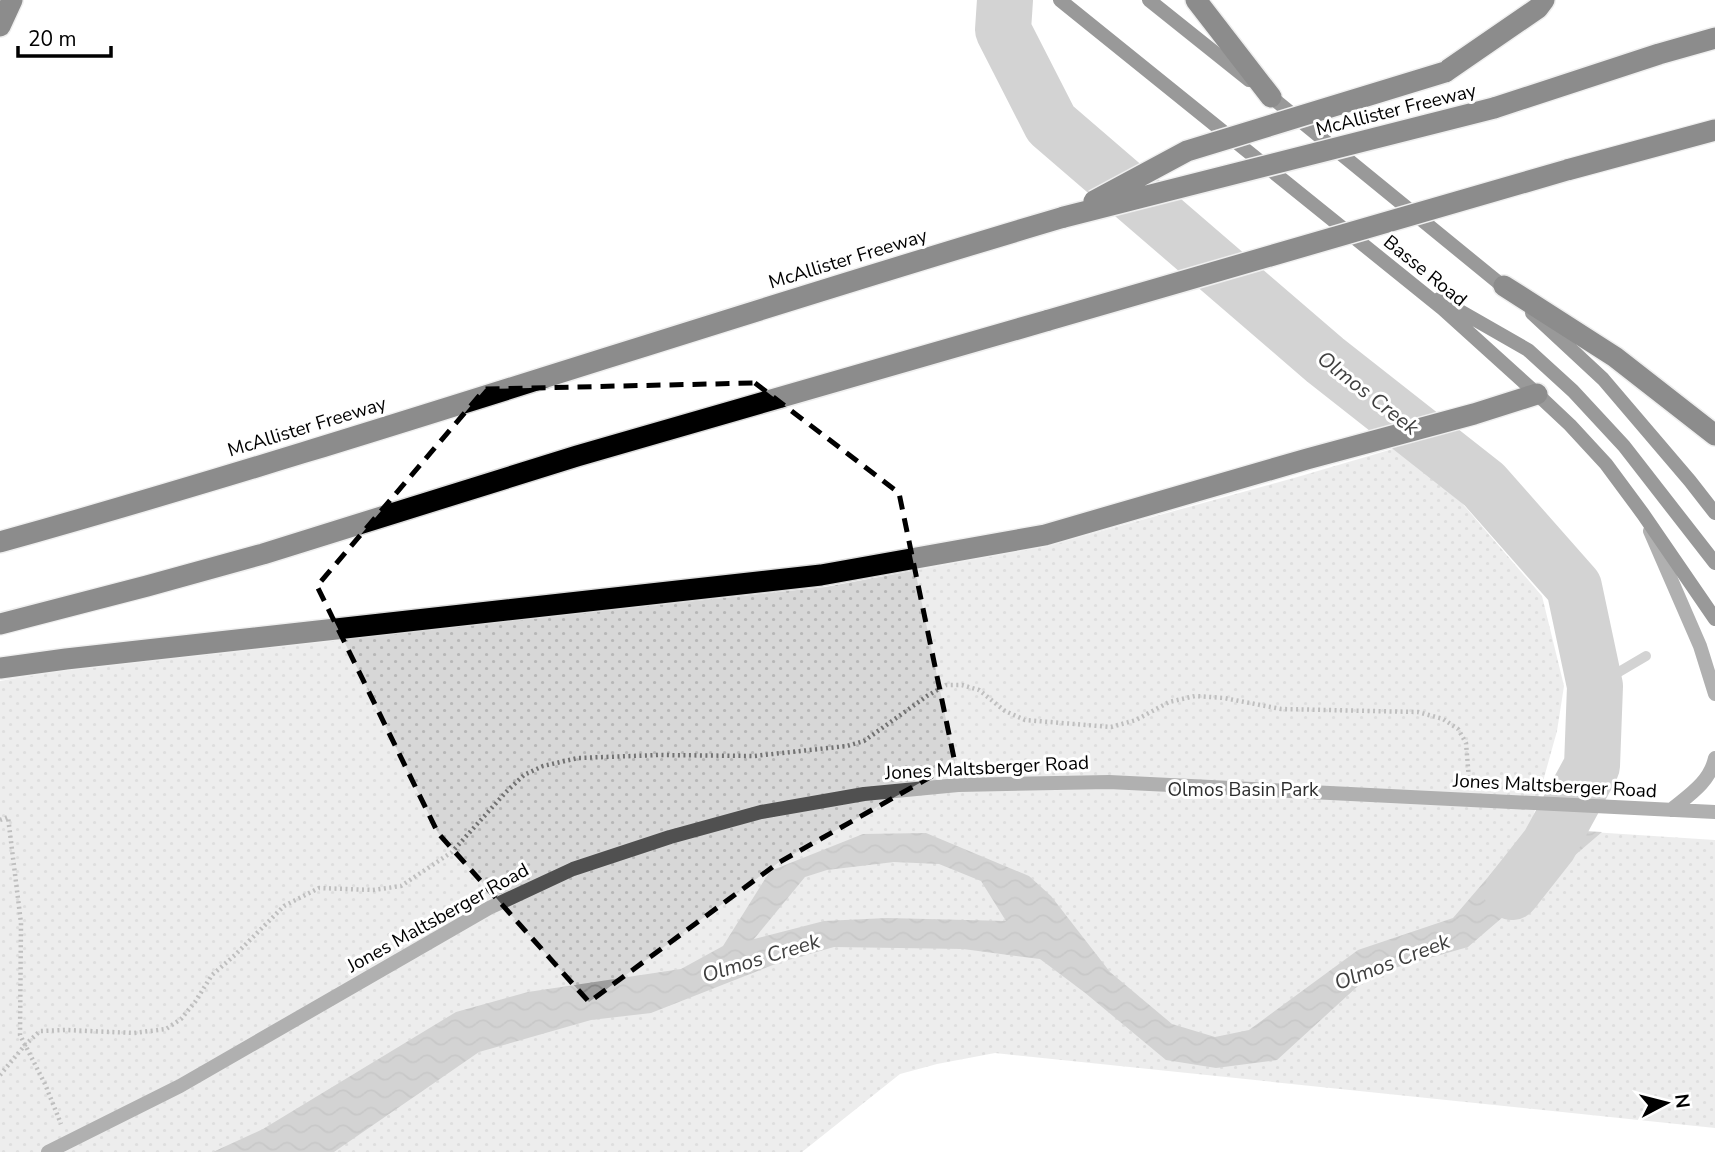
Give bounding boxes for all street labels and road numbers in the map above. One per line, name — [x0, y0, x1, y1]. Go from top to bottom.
street label: McAllister Freeway — [1313, 77, 1479, 143]
street label: McAllister Freeway — [766, 222, 931, 295]
street label: Basse Road — [1378, 229, 1472, 313]
street label: McAllister Freeway — [225, 390, 390, 463]
street label: Jones Maltsberger Road — [883, 750, 1090, 786]
street label: Jones Maltsberger Road — [1451, 768, 1658, 804]
street label: Jones Maltsberger Road — [342, 857, 534, 979]

